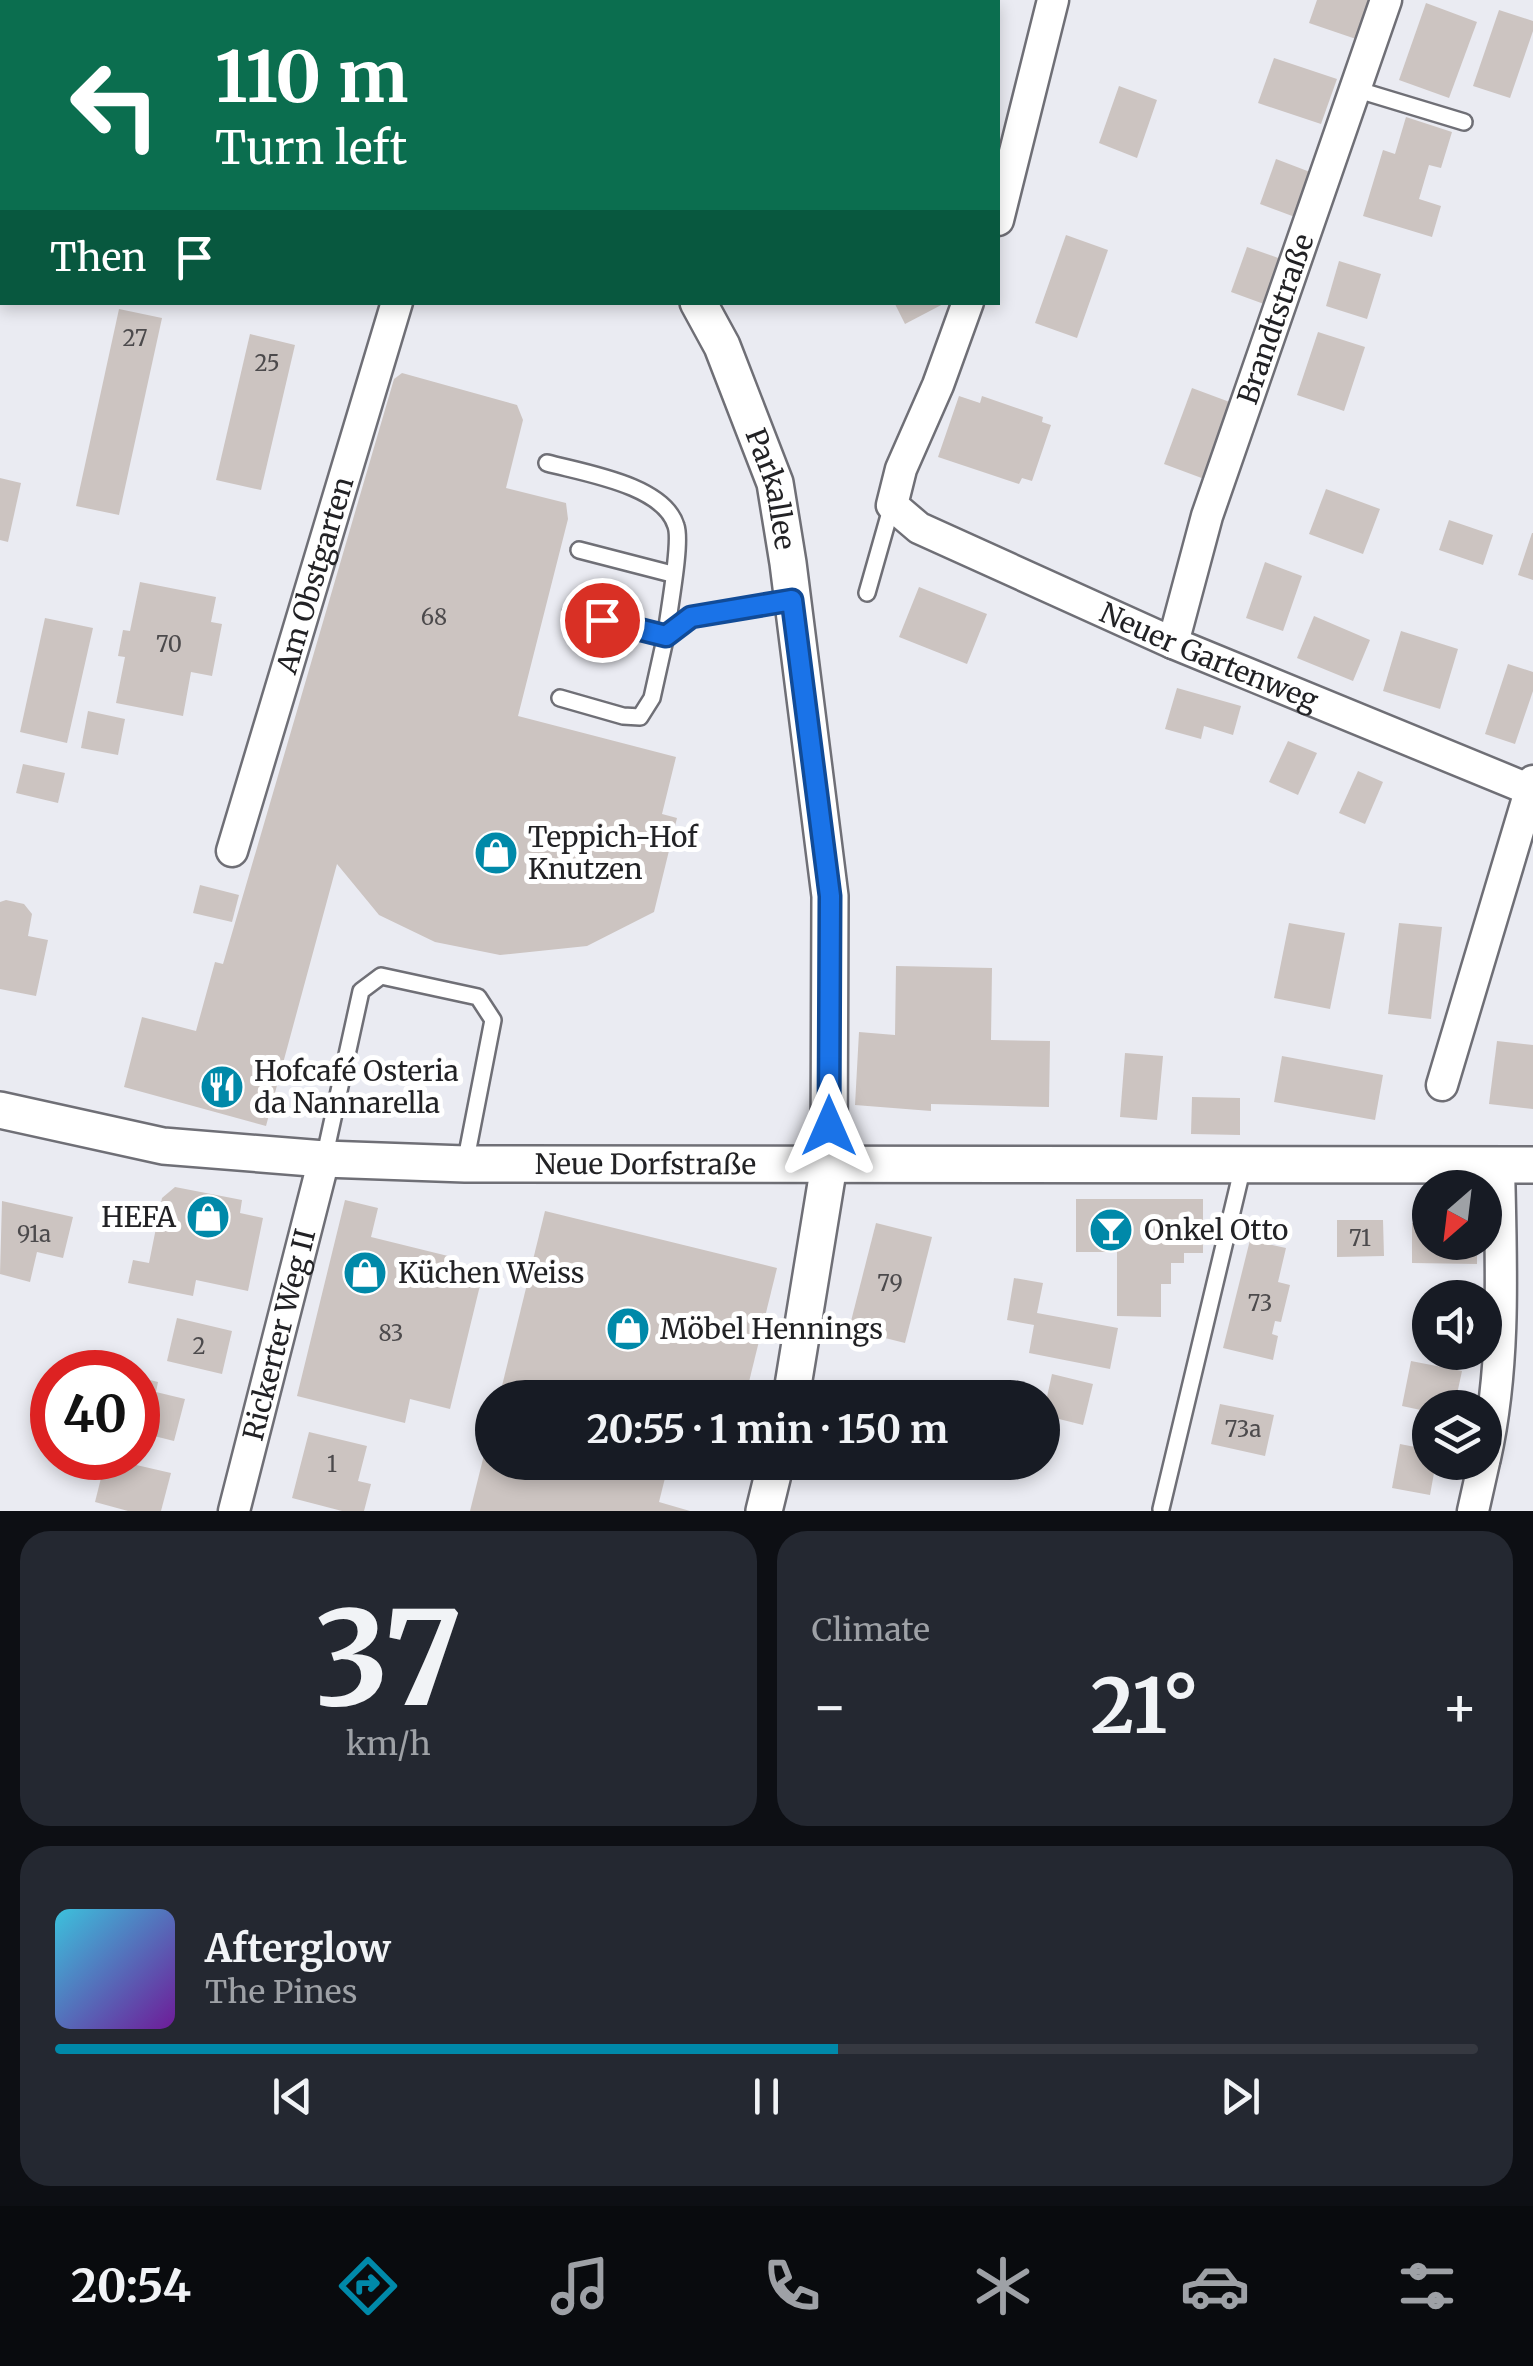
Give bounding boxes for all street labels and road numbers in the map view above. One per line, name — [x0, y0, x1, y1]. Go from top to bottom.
street label: Brandtstraße — [1229, 229, 1321, 409]
street label: Parkallee — [738, 423, 804, 552]
street label: Am Obstgarten — [268, 472, 361, 679]
street label: Neuer Gartenweg — [1094, 594, 1324, 719]
street label: Neue Dorfstraße — [535, 1146, 756, 1182]
street label: Rickerter Weg II — [235, 1225, 323, 1444]

